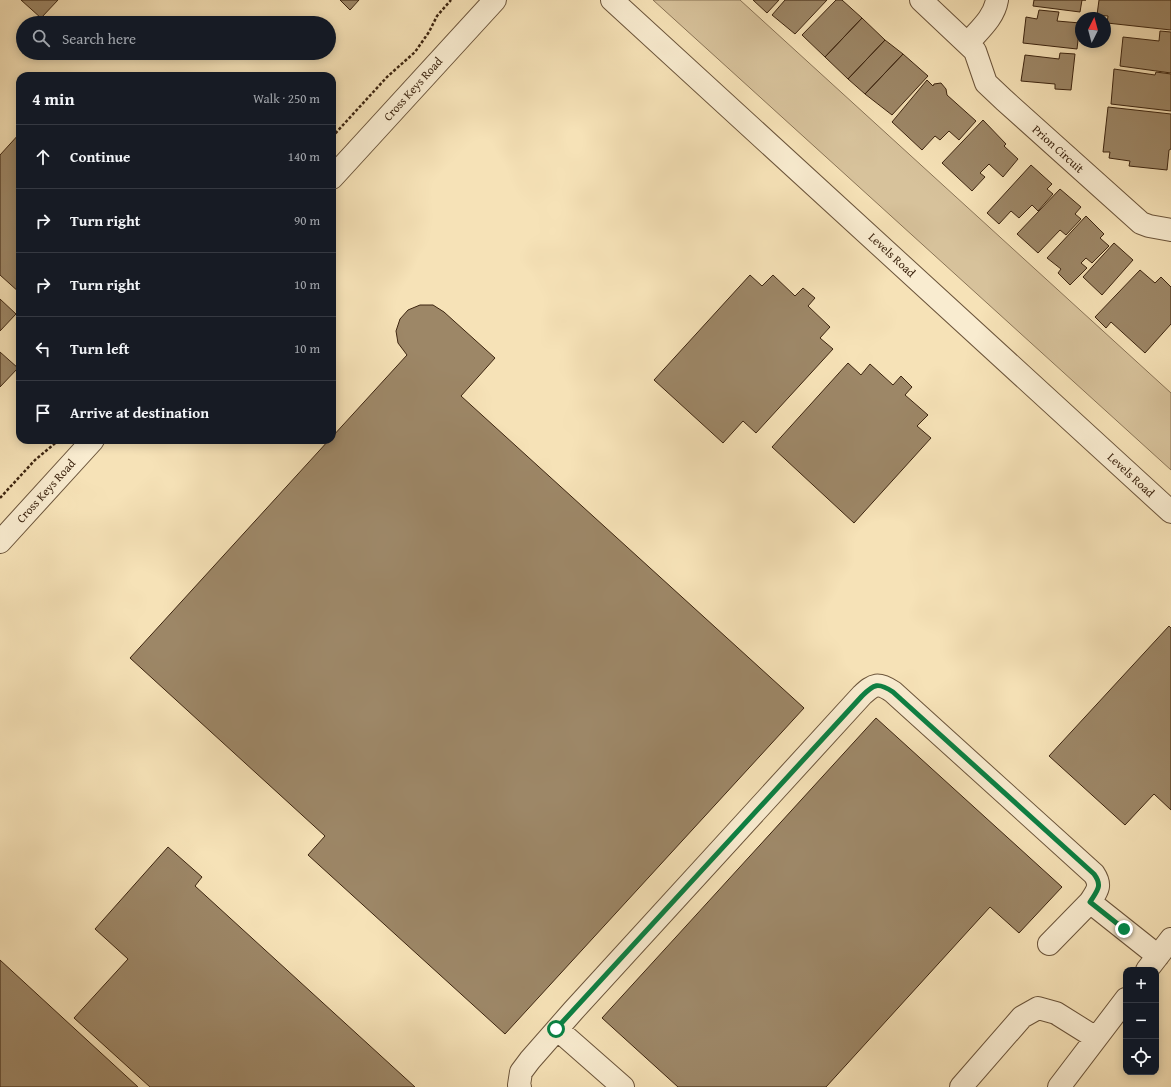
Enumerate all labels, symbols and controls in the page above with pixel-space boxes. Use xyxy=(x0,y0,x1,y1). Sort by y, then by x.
north arrow xyxy=(1075,12,1111,48)
search box xyxy=(16,16,336,60)
icon: search xyxy=(30,27,52,49)
text: Search here xyxy=(62,28,136,49)
street label: Cross Keys Road xyxy=(379,53,446,124)
text: 4 min xyxy=(32,86,74,111)
text: Walk · 250 m xyxy=(253,89,320,108)
street label: Prion Circuit xyxy=(1029,121,1088,177)
icon: ahead xyxy=(32,146,54,168)
text: Continue xyxy=(70,146,131,167)
text: 140 m xyxy=(288,147,320,166)
icon: right xyxy=(32,210,54,232)
text: Turn right xyxy=(70,210,141,231)
text: 90 m xyxy=(294,211,320,230)
street label: Levels Road xyxy=(865,228,920,281)
icon: right xyxy=(32,274,54,296)
text: Turn right xyxy=(70,274,141,295)
text: 10 m xyxy=(294,275,320,294)
icon: left xyxy=(32,338,54,360)
text: Turn left xyxy=(70,338,129,359)
text: 10 m xyxy=(294,339,320,358)
icon: arrive xyxy=(32,402,54,424)
text: Arrive at destination xyxy=(70,402,209,423)
street label: Levels Road xyxy=(1104,448,1159,501)
street label: Cross Keys Road xyxy=(12,455,79,526)
route end xyxy=(1115,920,1133,938)
map controls xyxy=(1123,967,1159,1075)
button: + xyxy=(1123,967,1159,1003)
button: − xyxy=(1123,1003,1159,1039)
route start xyxy=(547,1020,565,1038)
button: locate xyxy=(1123,1039,1159,1075)

